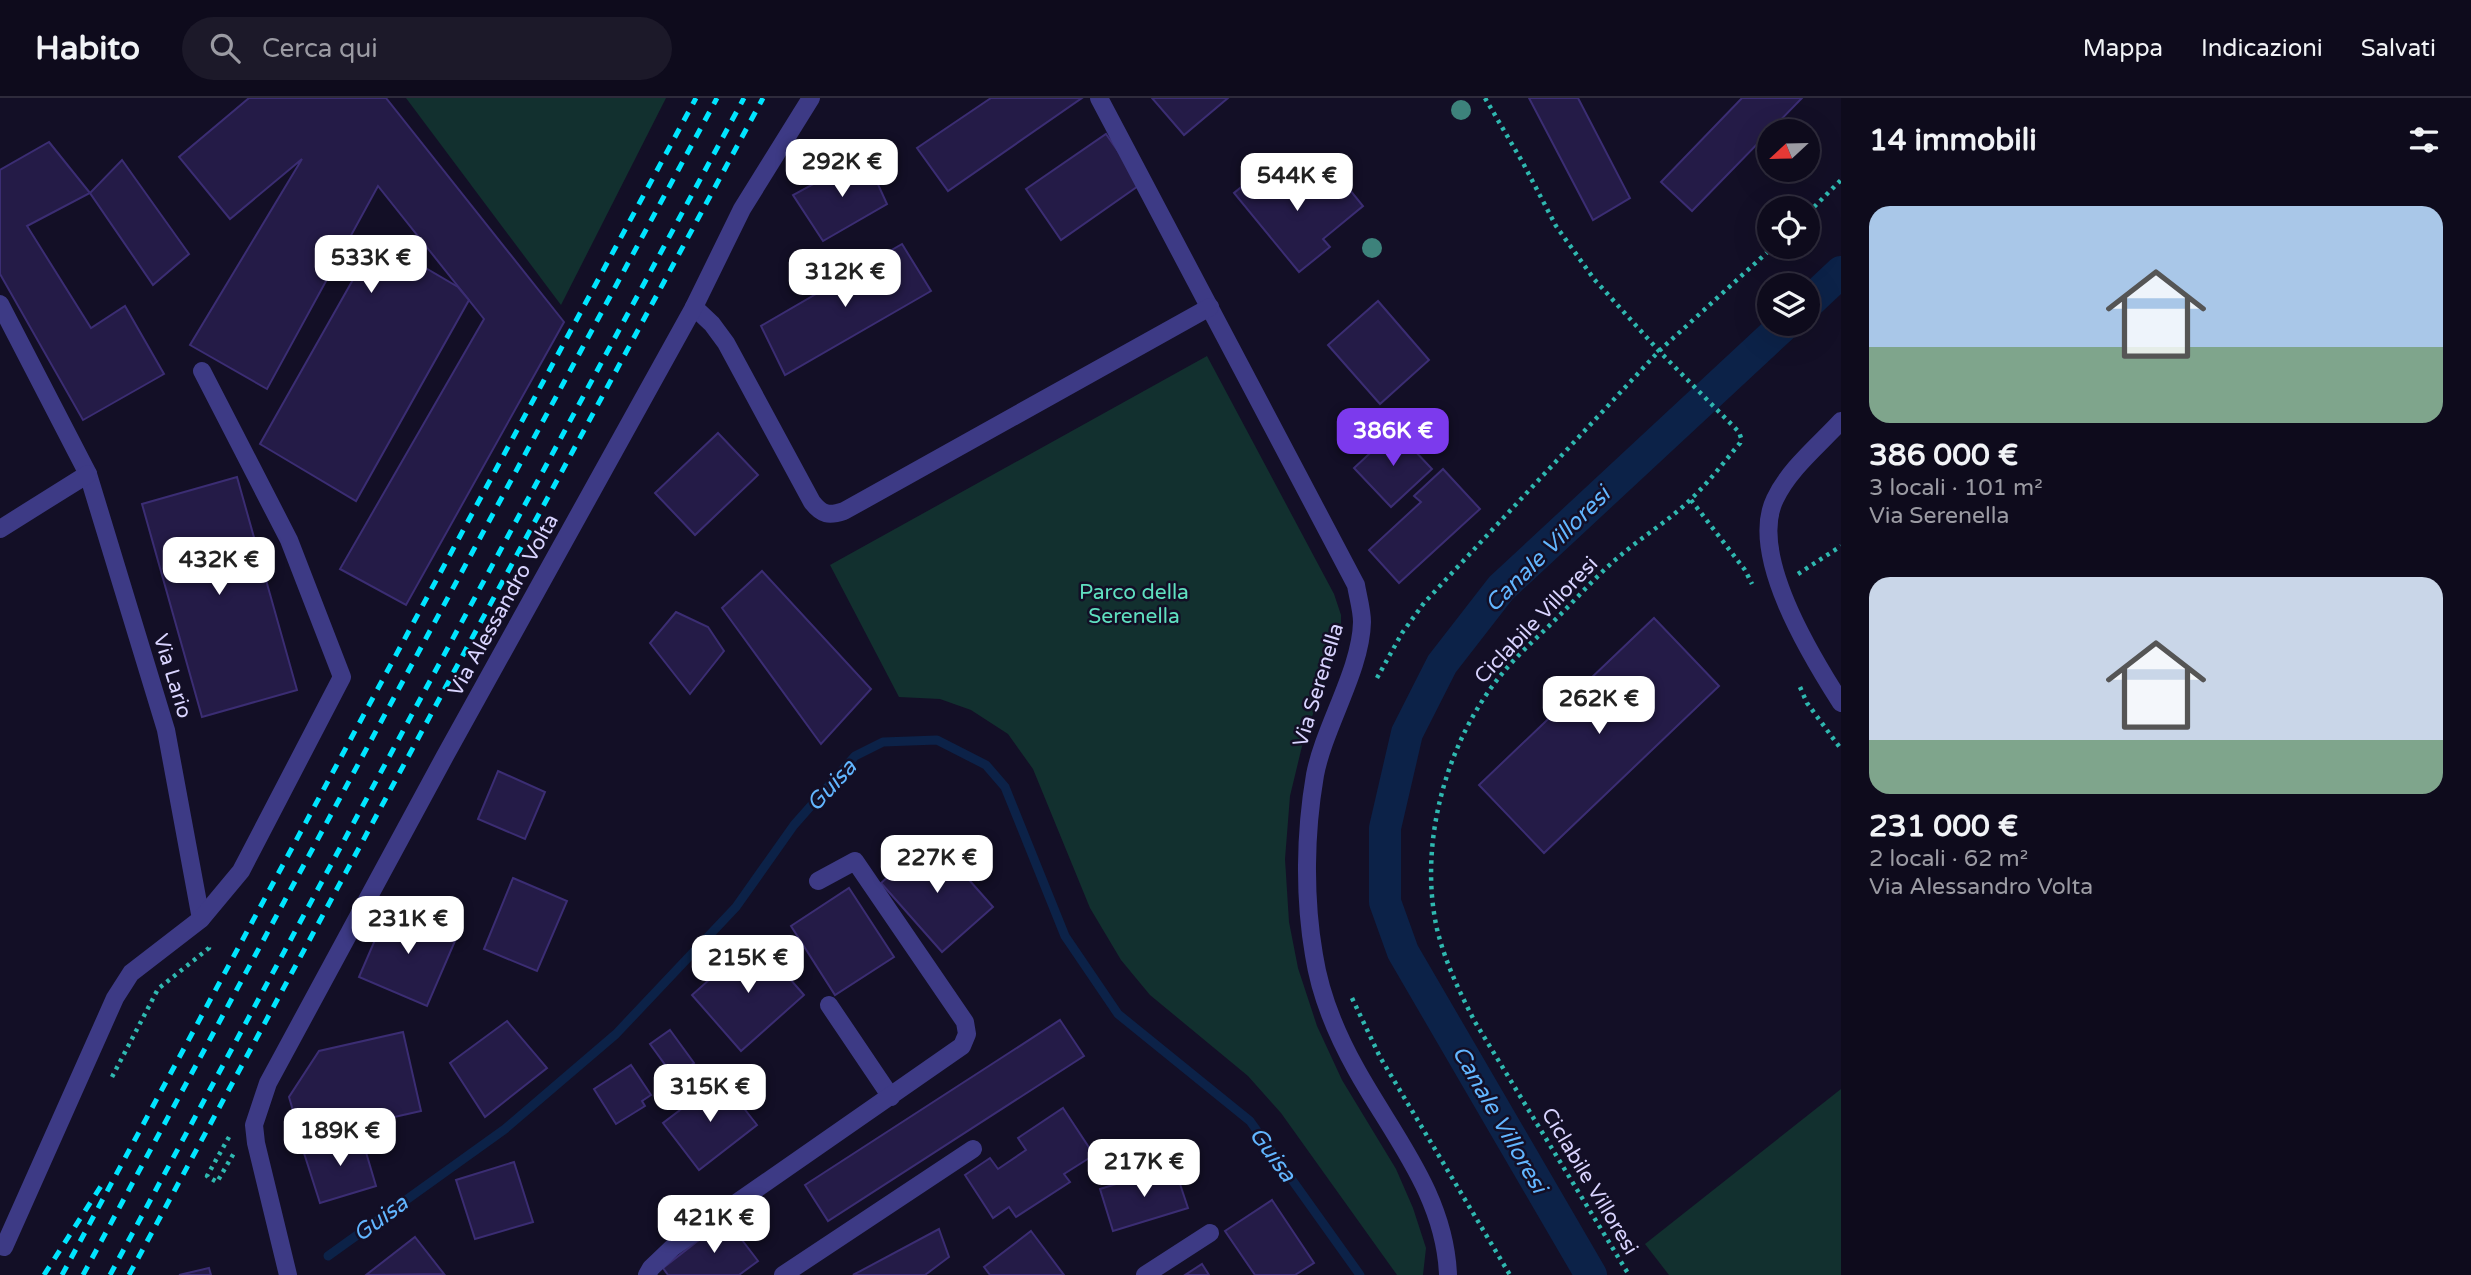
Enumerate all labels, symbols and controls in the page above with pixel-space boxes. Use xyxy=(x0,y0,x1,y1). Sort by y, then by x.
search box xyxy=(182,17,672,80)
text: Habito xyxy=(35,29,140,68)
icon: search xyxy=(206,29,244,67)
text: Cerca qui xyxy=(262,33,378,64)
text: Mappa xyxy=(2083,34,2163,63)
text: Indicazioni xyxy=(2201,34,2323,63)
text: Salvati xyxy=(2361,34,2436,63)
north arrow xyxy=(1757,119,1820,182)
map controls xyxy=(1757,119,1820,336)
icon: filters xyxy=(2405,121,2443,159)
text: 14 immobili xyxy=(1869,122,2037,159)
pin: 292K € xyxy=(785,140,899,199)
text: 292K € xyxy=(802,148,882,176)
pin: 544K € xyxy=(1240,153,1354,213)
text: 544K € xyxy=(1257,162,1337,190)
button: locate xyxy=(1757,196,1820,259)
pin: 533K € xyxy=(314,236,428,295)
text: 533K € xyxy=(331,244,411,272)
pin: 312K € xyxy=(788,250,902,309)
icon: home xyxy=(2093,251,2219,377)
text: 312K € xyxy=(805,258,885,286)
button: layers xyxy=(1757,273,1820,336)
pin: 386K € xyxy=(1336,408,1450,468)
text: 386K € xyxy=(1353,417,1433,445)
text: 386 000 € xyxy=(1869,437,2018,474)
text: 3 locali · 101 m² xyxy=(1869,474,2043,502)
water label: Canale Villoresi xyxy=(1479,479,1619,618)
text: Via Serenella xyxy=(1869,502,2009,530)
street label: Via Alessandro Volta xyxy=(443,510,564,701)
pin: 432K € xyxy=(162,538,276,597)
text: 432K € xyxy=(179,546,259,574)
street label: Ciclabile Villoresi xyxy=(1469,552,1603,689)
park label: Parco della Serenella xyxy=(1079,580,1189,629)
street label: Via Serenella xyxy=(1288,620,1349,750)
icon: home xyxy=(2093,622,2219,748)
street label: Via Lario xyxy=(148,631,197,721)
pin: 262K € xyxy=(1542,676,1656,736)
text: 262K € xyxy=(1559,685,1639,713)
water label: Guisa xyxy=(801,753,864,818)
text: 231 000 € xyxy=(1869,808,2018,845)
pin: 227K € xyxy=(880,836,994,895)
text: 227K € xyxy=(897,844,977,872)
text: 2 locali · 62 m² xyxy=(1869,845,2028,873)
text: Via Alessandro Volta xyxy=(1869,873,2093,901)
pin: 231K € xyxy=(351,896,465,956)
text: 231K € xyxy=(368,905,448,933)
pin: 215K € xyxy=(691,936,805,995)
text: 215K € xyxy=(708,944,788,972)
water label: Canale Villoresi xyxy=(1446,1041,1554,1201)
pin: 315K € xyxy=(653,1065,767,1124)
text: 315K € xyxy=(670,1073,750,1101)
street label: Ciclabile Villoresi xyxy=(1536,1103,1643,1259)
pin: 189K € xyxy=(283,1108,397,1168)
text: 189K € xyxy=(300,1117,380,1145)
water label: Guisa xyxy=(1243,1122,1302,1188)
pin: 217K € xyxy=(1087,1140,1201,1199)
text: 217K € xyxy=(1104,1148,1184,1176)
water label: Guisa xyxy=(348,1189,414,1248)
pin: 421K € xyxy=(657,1196,771,1255)
text: 421K € xyxy=(674,1204,754,1232)

